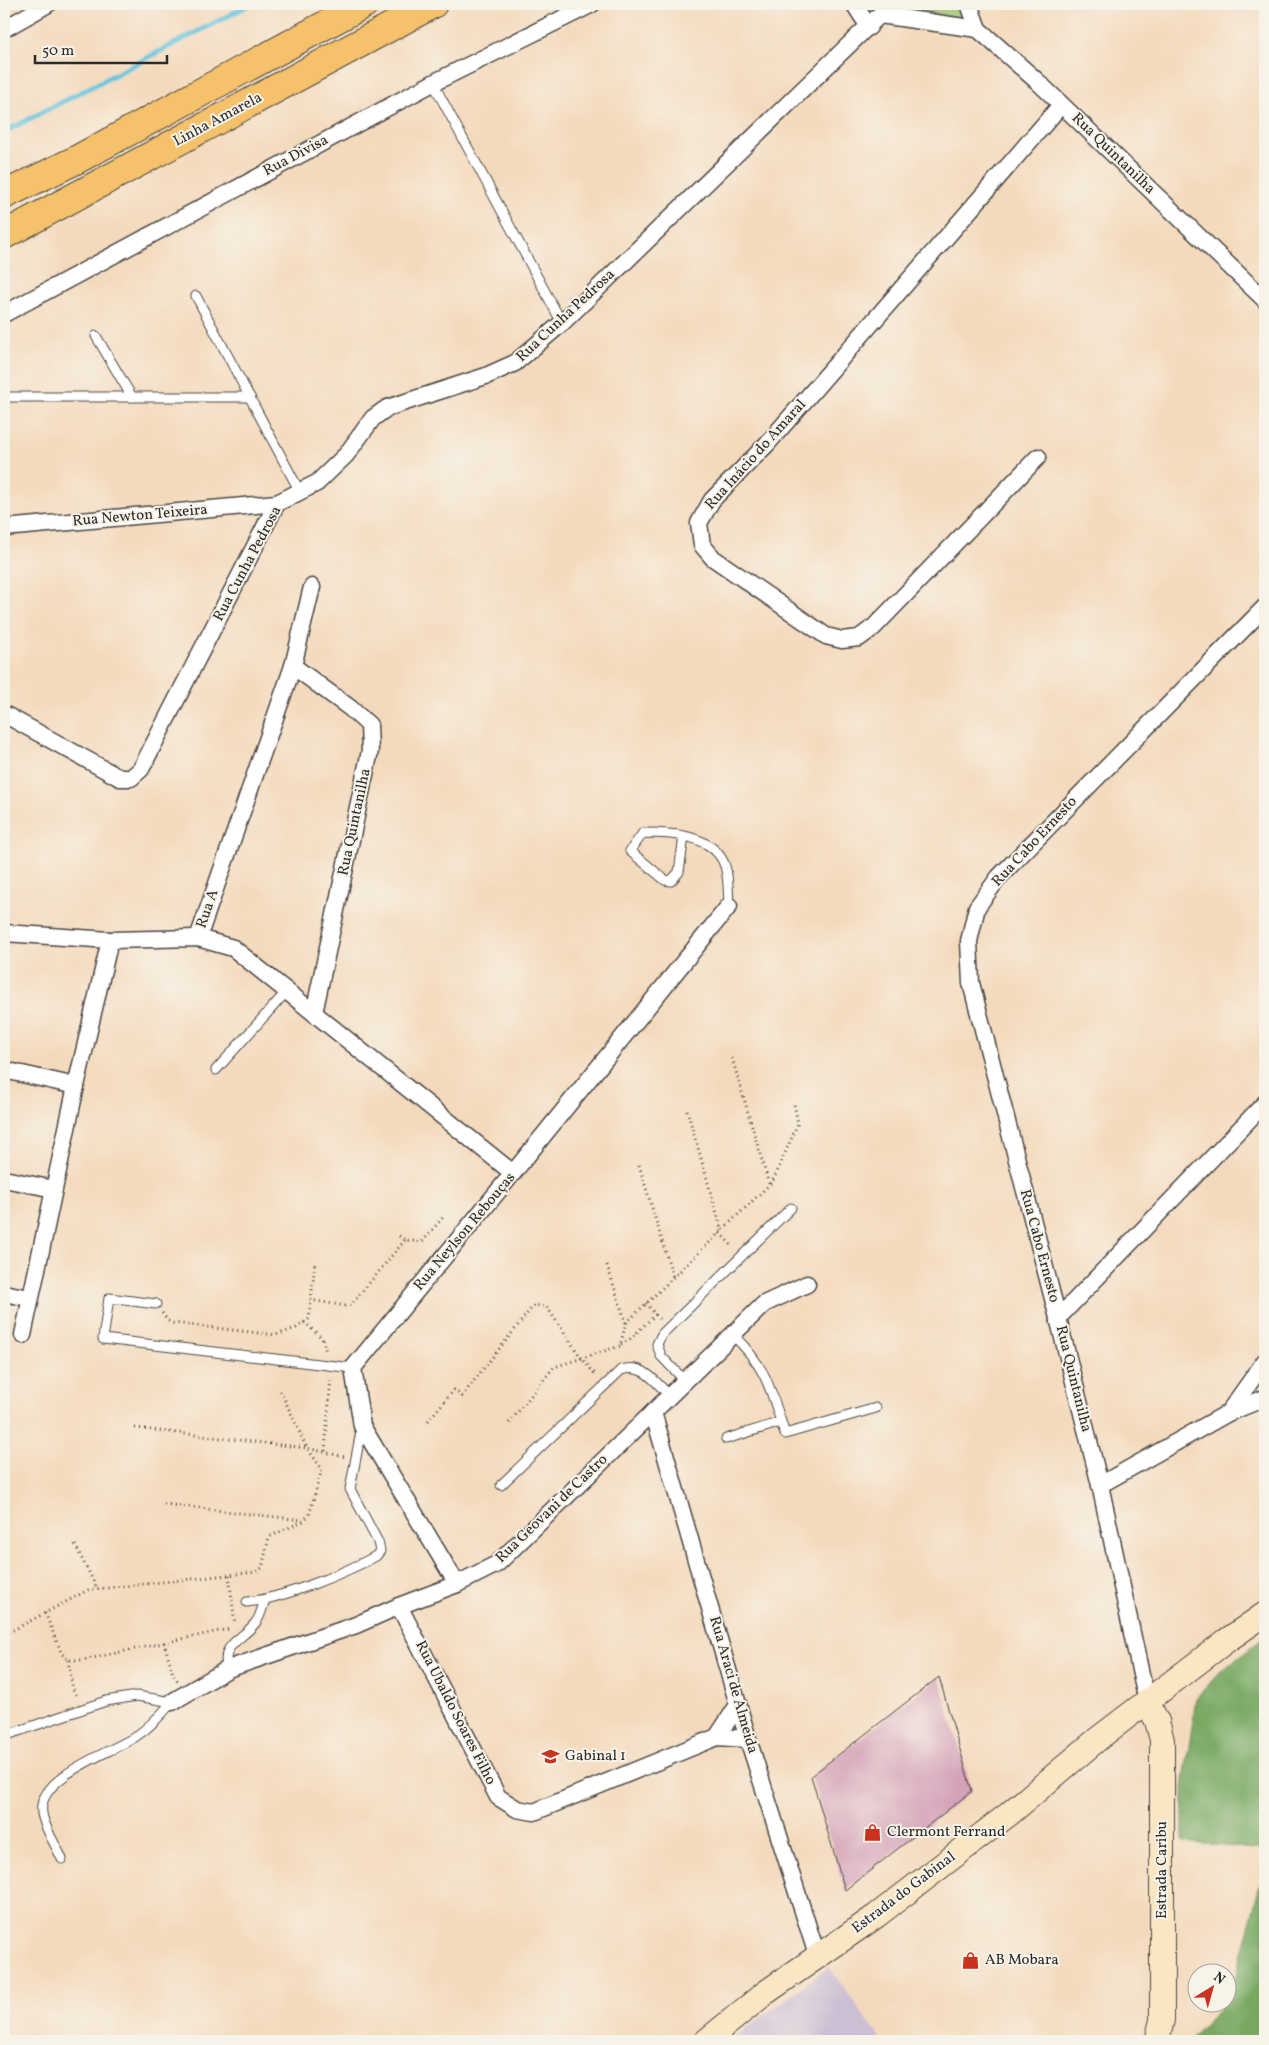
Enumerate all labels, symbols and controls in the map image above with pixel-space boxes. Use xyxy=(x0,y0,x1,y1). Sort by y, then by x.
scale bar xyxy=(35,32,168,64)
text: 50 m xyxy=(42,41,74,62)
street label: Linha Amarela xyxy=(170,88,266,152)
street label: Rua Quintanilha xyxy=(1066,109,1160,199)
street label: Rua Divisa xyxy=(260,130,332,182)
street label: Rua Cunha Pedrosa xyxy=(512,265,620,367)
street label: Rua Inácio do Amaral xyxy=(701,395,811,515)
street label: Rua Newton Teixeira xyxy=(71,500,209,532)
street label: Rua Cunha Pedrosa xyxy=(209,503,287,625)
street label: Rua Quintanilha xyxy=(333,766,377,878)
street label: Rua Cabo Ernesto xyxy=(988,792,1082,892)
street label: Rua A xyxy=(192,886,225,931)
street label: Rua Neylson Rebouças xyxy=(409,1168,521,1296)
street label: Rua Cabo Ernesto xyxy=(1014,1187,1064,1305)
street label: Rua Quintanilha xyxy=(1050,1323,1096,1435)
street label: Rua Geovani de Castro xyxy=(491,1450,613,1568)
street label: Rua Araci de Almeida xyxy=(703,1614,763,1756)
street label: Rua Ubaldo Soares Filho xyxy=(409,1637,501,1789)
school or university icon: Gabinal 1 xyxy=(541,1746,561,1766)
place label: Gabinal 1 xyxy=(565,1746,626,1767)
street label: Estrada Caribu xyxy=(1152,1821,1173,1919)
shop icon: Clermont Ferrand xyxy=(863,1822,883,1842)
place label: Clermont Ferrand xyxy=(887,1822,1005,1843)
street label: Estrada do Gabinal xyxy=(848,1847,960,1939)
shop icon: AB Mobara xyxy=(961,1950,981,1970)
place label: AB Mobara xyxy=(985,1950,1059,1971)
north arrow xyxy=(1186,1962,1236,2012)
text: N xyxy=(1209,1968,1229,1989)

